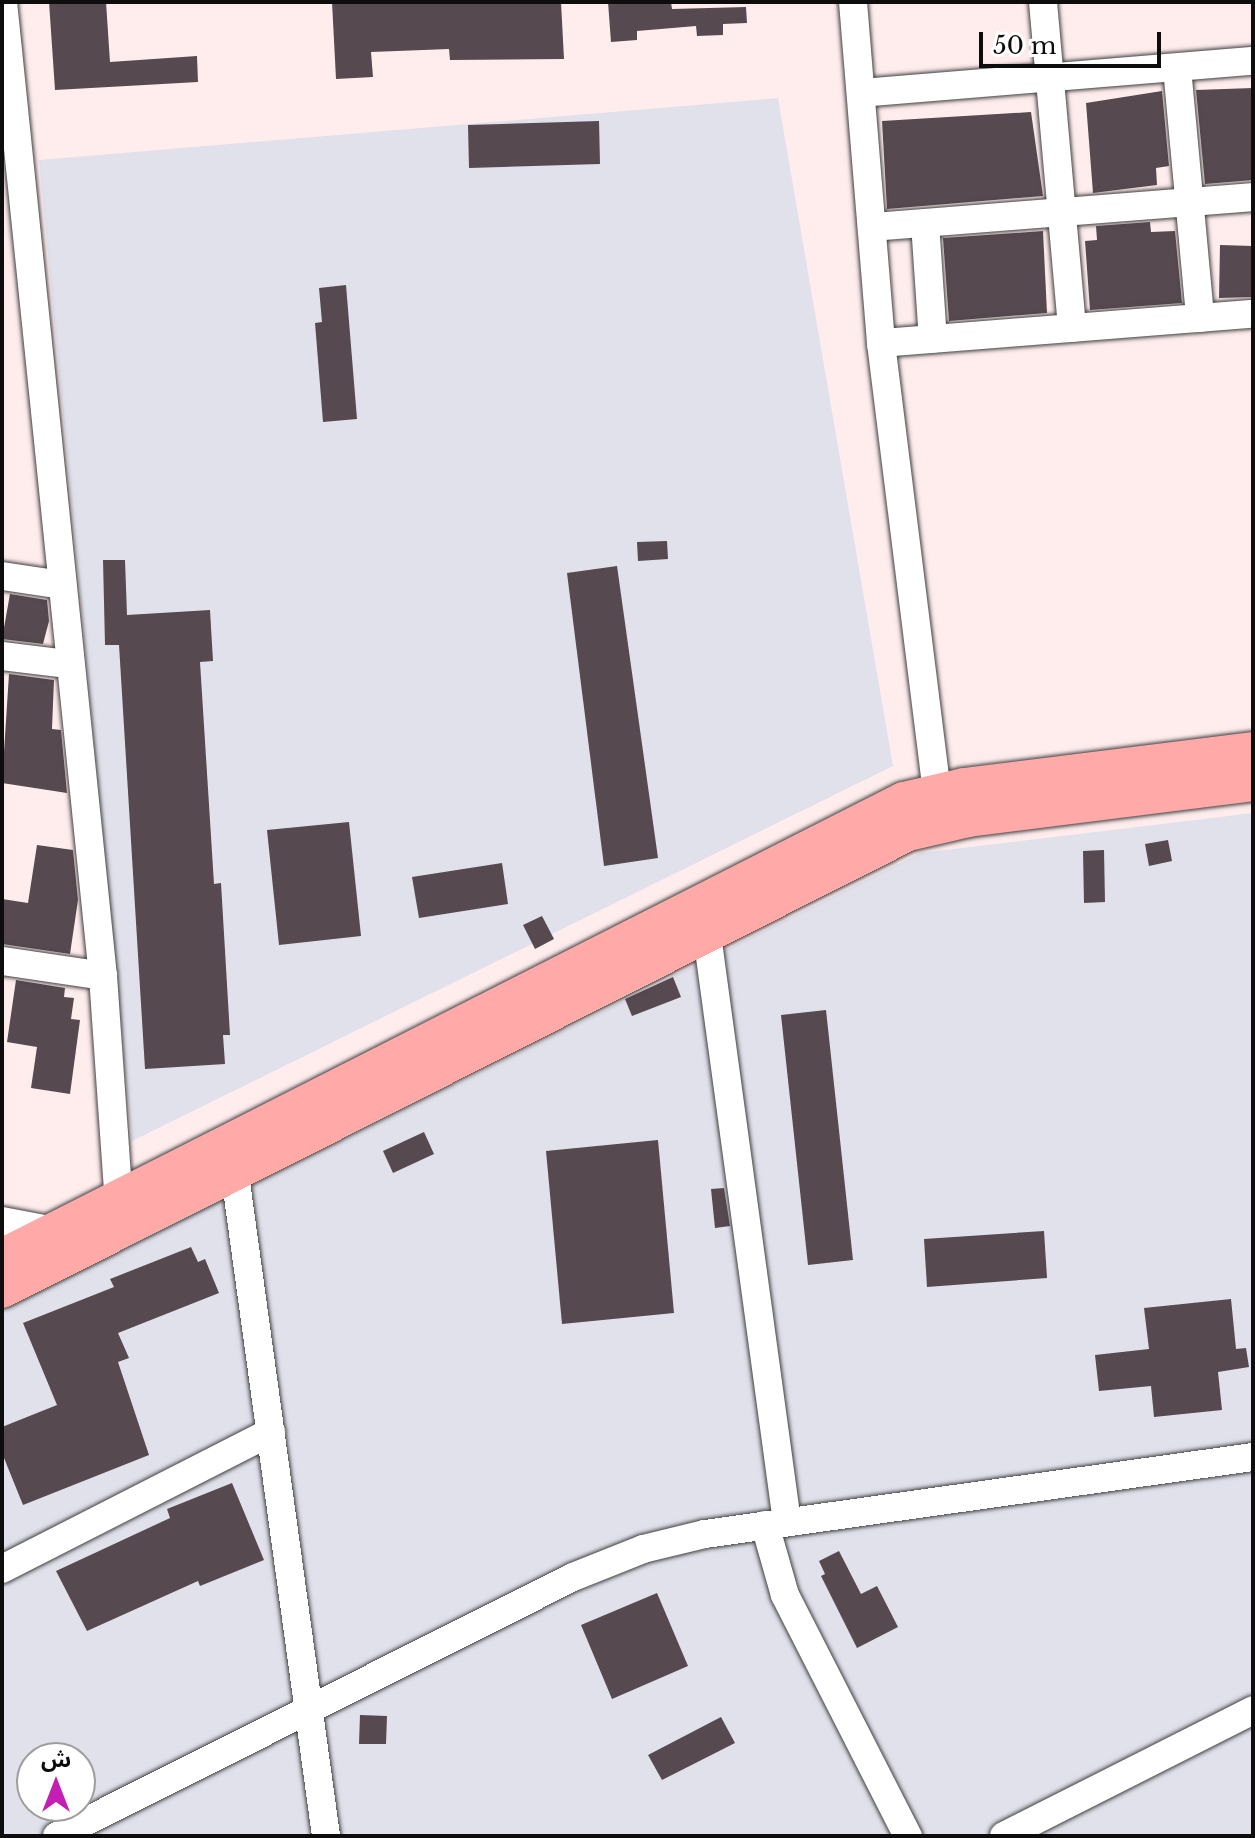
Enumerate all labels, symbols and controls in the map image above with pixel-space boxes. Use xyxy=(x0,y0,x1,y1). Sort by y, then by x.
scale bar xyxy=(983,16,1165,66)
text: 50 m xyxy=(993,31,1056,60)
north arrow xyxy=(16,1742,96,1822)
text: ش xyxy=(41,1746,71,1773)

